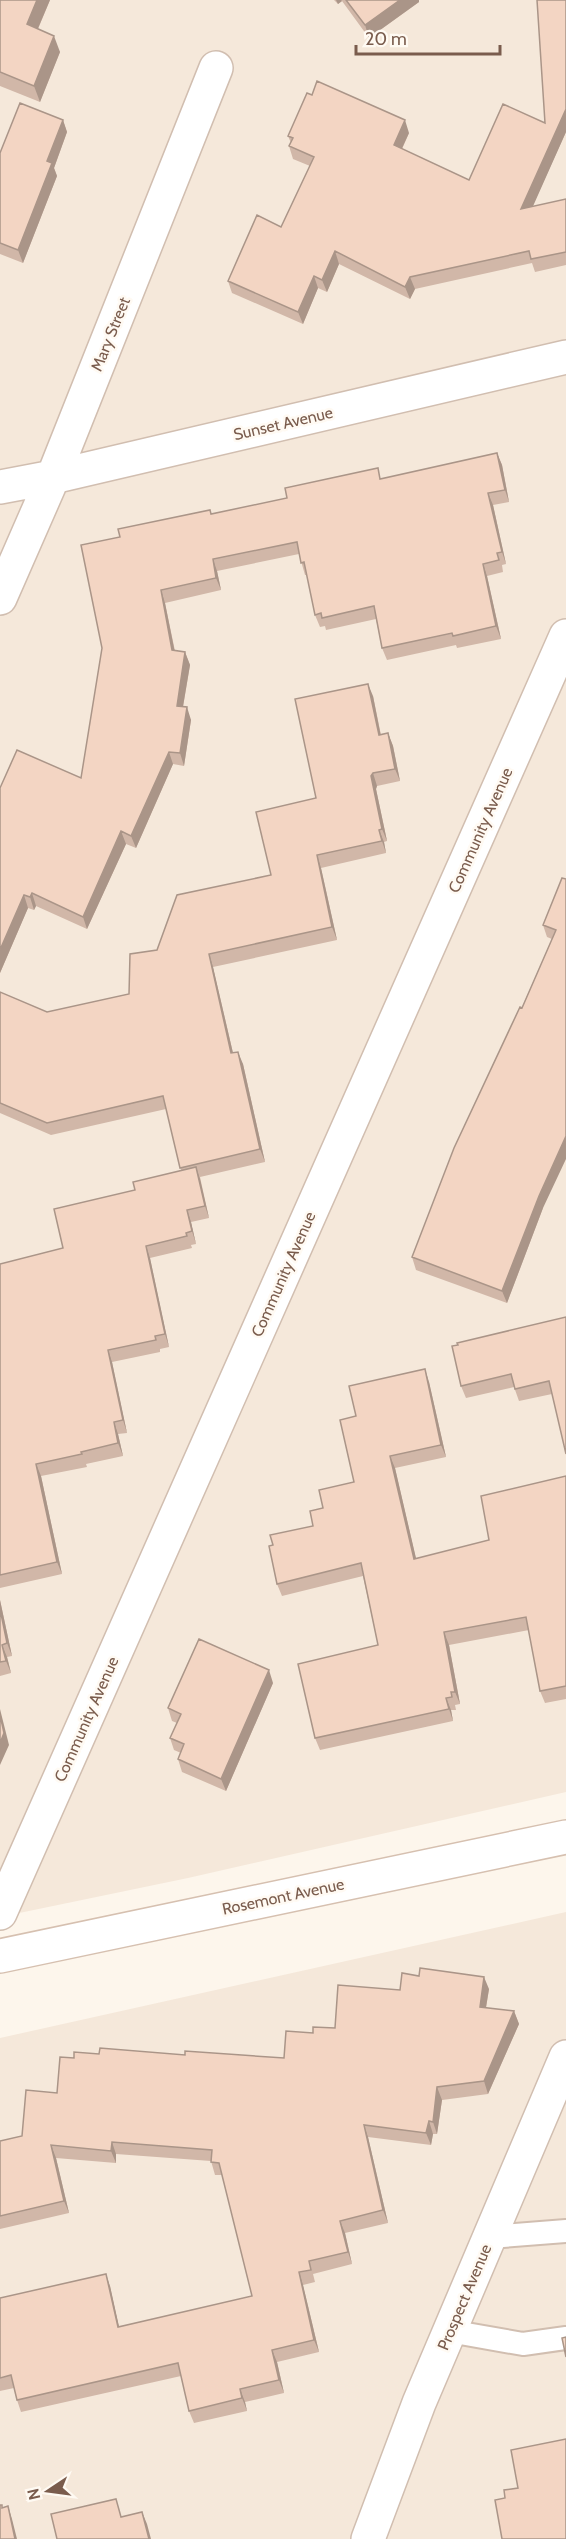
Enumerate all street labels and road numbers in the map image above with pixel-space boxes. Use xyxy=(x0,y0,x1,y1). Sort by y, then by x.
street label: Mary Street xyxy=(87,294,134,374)
street label: Sunset Avenue xyxy=(232,403,335,444)
street label: Community Avenue xyxy=(444,765,517,896)
street label: Community Avenue xyxy=(247,1209,320,1340)
street label: Community Avenue xyxy=(50,1654,123,1785)
street label: Rosemont Avenue xyxy=(220,1874,346,1919)
street label: Prospect Avenue xyxy=(434,2241,495,2353)

